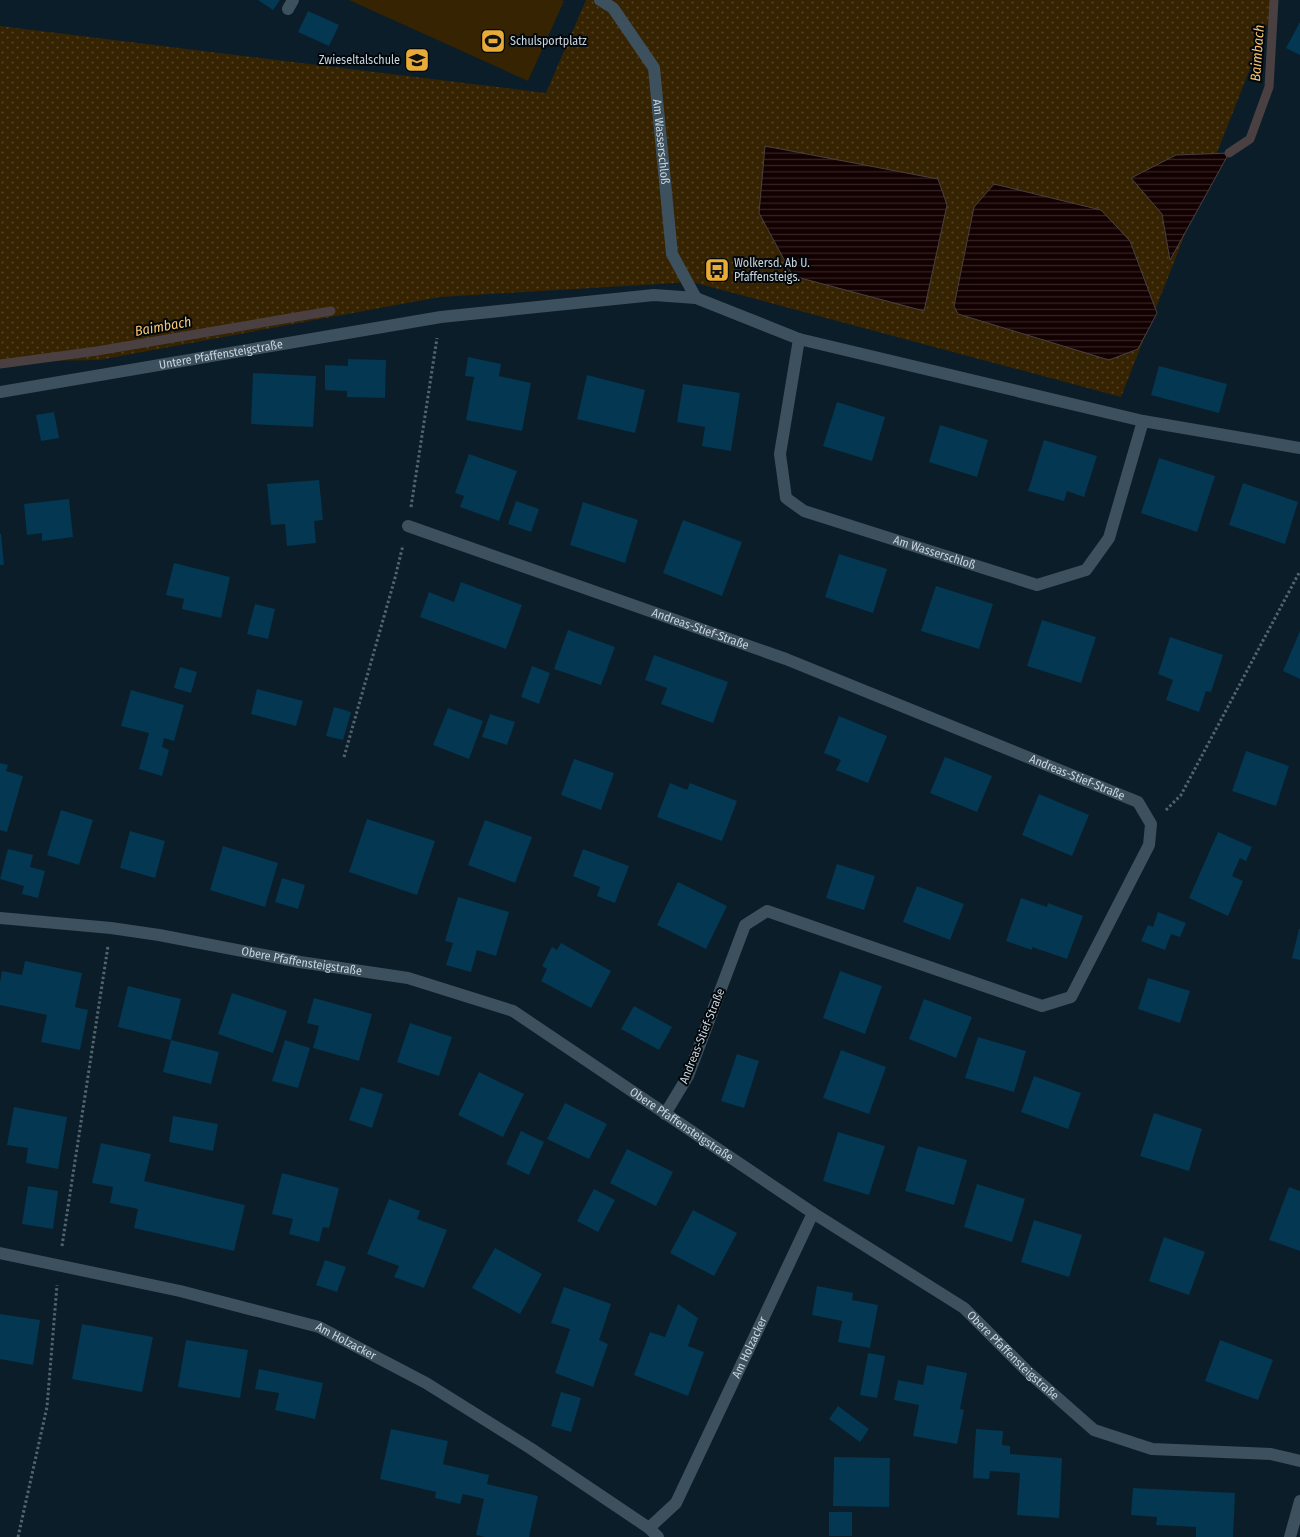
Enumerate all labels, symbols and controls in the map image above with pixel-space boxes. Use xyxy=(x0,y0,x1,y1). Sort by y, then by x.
water label: Baimbach xyxy=(1247,24,1268,82)
sports icon: Schulsportplatz xyxy=(480,28,506,54)
place label: Schulsportplatz xyxy=(510,34,587,48)
school or university icon: Zwieseltalschule xyxy=(404,47,430,73)
place label: Zwieseltalschule xyxy=(319,53,400,67)
street label: Am Wasserschloß xyxy=(650,99,672,185)
place label: Wolkersd. Ab U. Pfaffensteigs. xyxy=(734,256,810,284)
bus stop icon: Wolkersd. Ab U. Pfaffensteigs. xyxy=(704,257,730,283)
water label: Baimbach xyxy=(133,313,193,340)
street label: Untere Pfaffensteigstraße xyxy=(158,337,284,372)
street label: Am Wasserschloß xyxy=(892,533,978,572)
street label: Andreas-Stief-Straße xyxy=(650,605,751,652)
street label: Andreas-Stief-Straße xyxy=(1027,752,1127,803)
street label: Obere Pfaffensteigstraße xyxy=(240,944,363,978)
street label: Andreas-Stief-Straße xyxy=(676,986,728,1086)
street label: Obere Pfaffensteigstraße xyxy=(627,1085,736,1164)
street label: Obere Pfaffensteigstraße xyxy=(964,1308,1062,1403)
street label: Am Holzacker xyxy=(729,1314,770,1380)
street label: Am Holzacker xyxy=(313,1319,379,1363)

